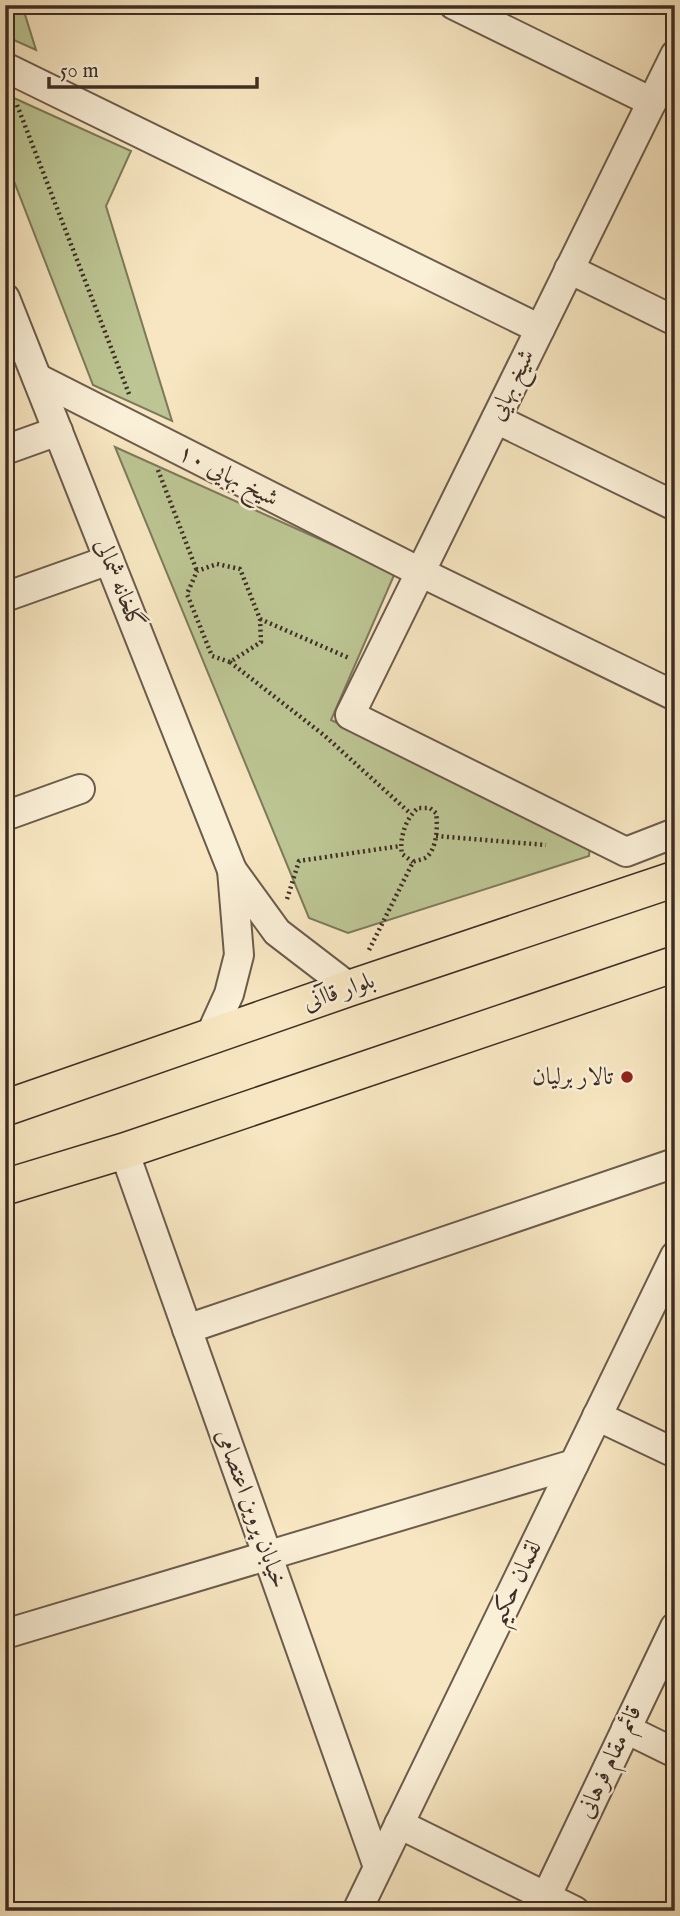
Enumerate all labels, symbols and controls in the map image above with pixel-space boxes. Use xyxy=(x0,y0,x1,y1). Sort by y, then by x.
scale bar xyxy=(49,46,257,90)
text: 50 m xyxy=(60,58,99,85)
street label: شیخ بهایی xyxy=(481,344,546,428)
street label: شیخ بهایی ۱۰ xyxy=(170,437,284,518)
street label: گلخانه شمالی xyxy=(87,534,152,634)
street label: بلوار قاآنی xyxy=(299,965,379,1019)
place label: تالار برلیان xyxy=(532,1062,613,1093)
marker: تالار برلیان xyxy=(619,1069,635,1085)
street label: خیابان پروین اعتصامی xyxy=(208,1425,294,1593)
street label: لقمان حکیم xyxy=(482,1535,556,1634)
street label: قائم مقام فرهانی xyxy=(570,1700,653,1825)

